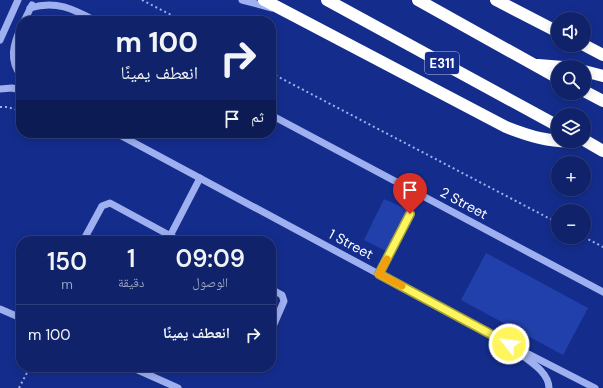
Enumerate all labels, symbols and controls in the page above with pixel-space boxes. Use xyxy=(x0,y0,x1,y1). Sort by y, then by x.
map controls xyxy=(551,12,591,244)
button: sound xyxy=(551,12,591,52)
text: 100 m xyxy=(115,24,198,61)
icon: right xyxy=(212,32,264,84)
road number: E311 xyxy=(425,52,459,74)
button: search xyxy=(551,60,591,100)
text: انعطف يمينًا xyxy=(121,61,198,85)
text: ثم xyxy=(251,107,264,127)
icon: arrive xyxy=(221,108,243,130)
button: layers xyxy=(551,108,591,148)
button: + xyxy=(551,156,591,196)
pin xyxy=(393,173,427,214)
icon: arrive xyxy=(399,179,421,201)
street label: 2 Street xyxy=(437,183,491,223)
button: − xyxy=(551,204,591,244)
street label: 1 Street xyxy=(326,225,376,263)
text: 1 xyxy=(127,243,135,274)
text: 09:09 xyxy=(175,243,245,274)
text: 150 xyxy=(47,246,87,277)
text: دقيقة xyxy=(118,274,144,291)
text: الوصول xyxy=(192,274,228,291)
text: m xyxy=(61,276,73,293)
text: انعطف يمينًا xyxy=(163,323,230,343)
position arrow xyxy=(488,323,530,365)
icon: right xyxy=(242,324,264,346)
text: 100 m xyxy=(28,325,71,345)

